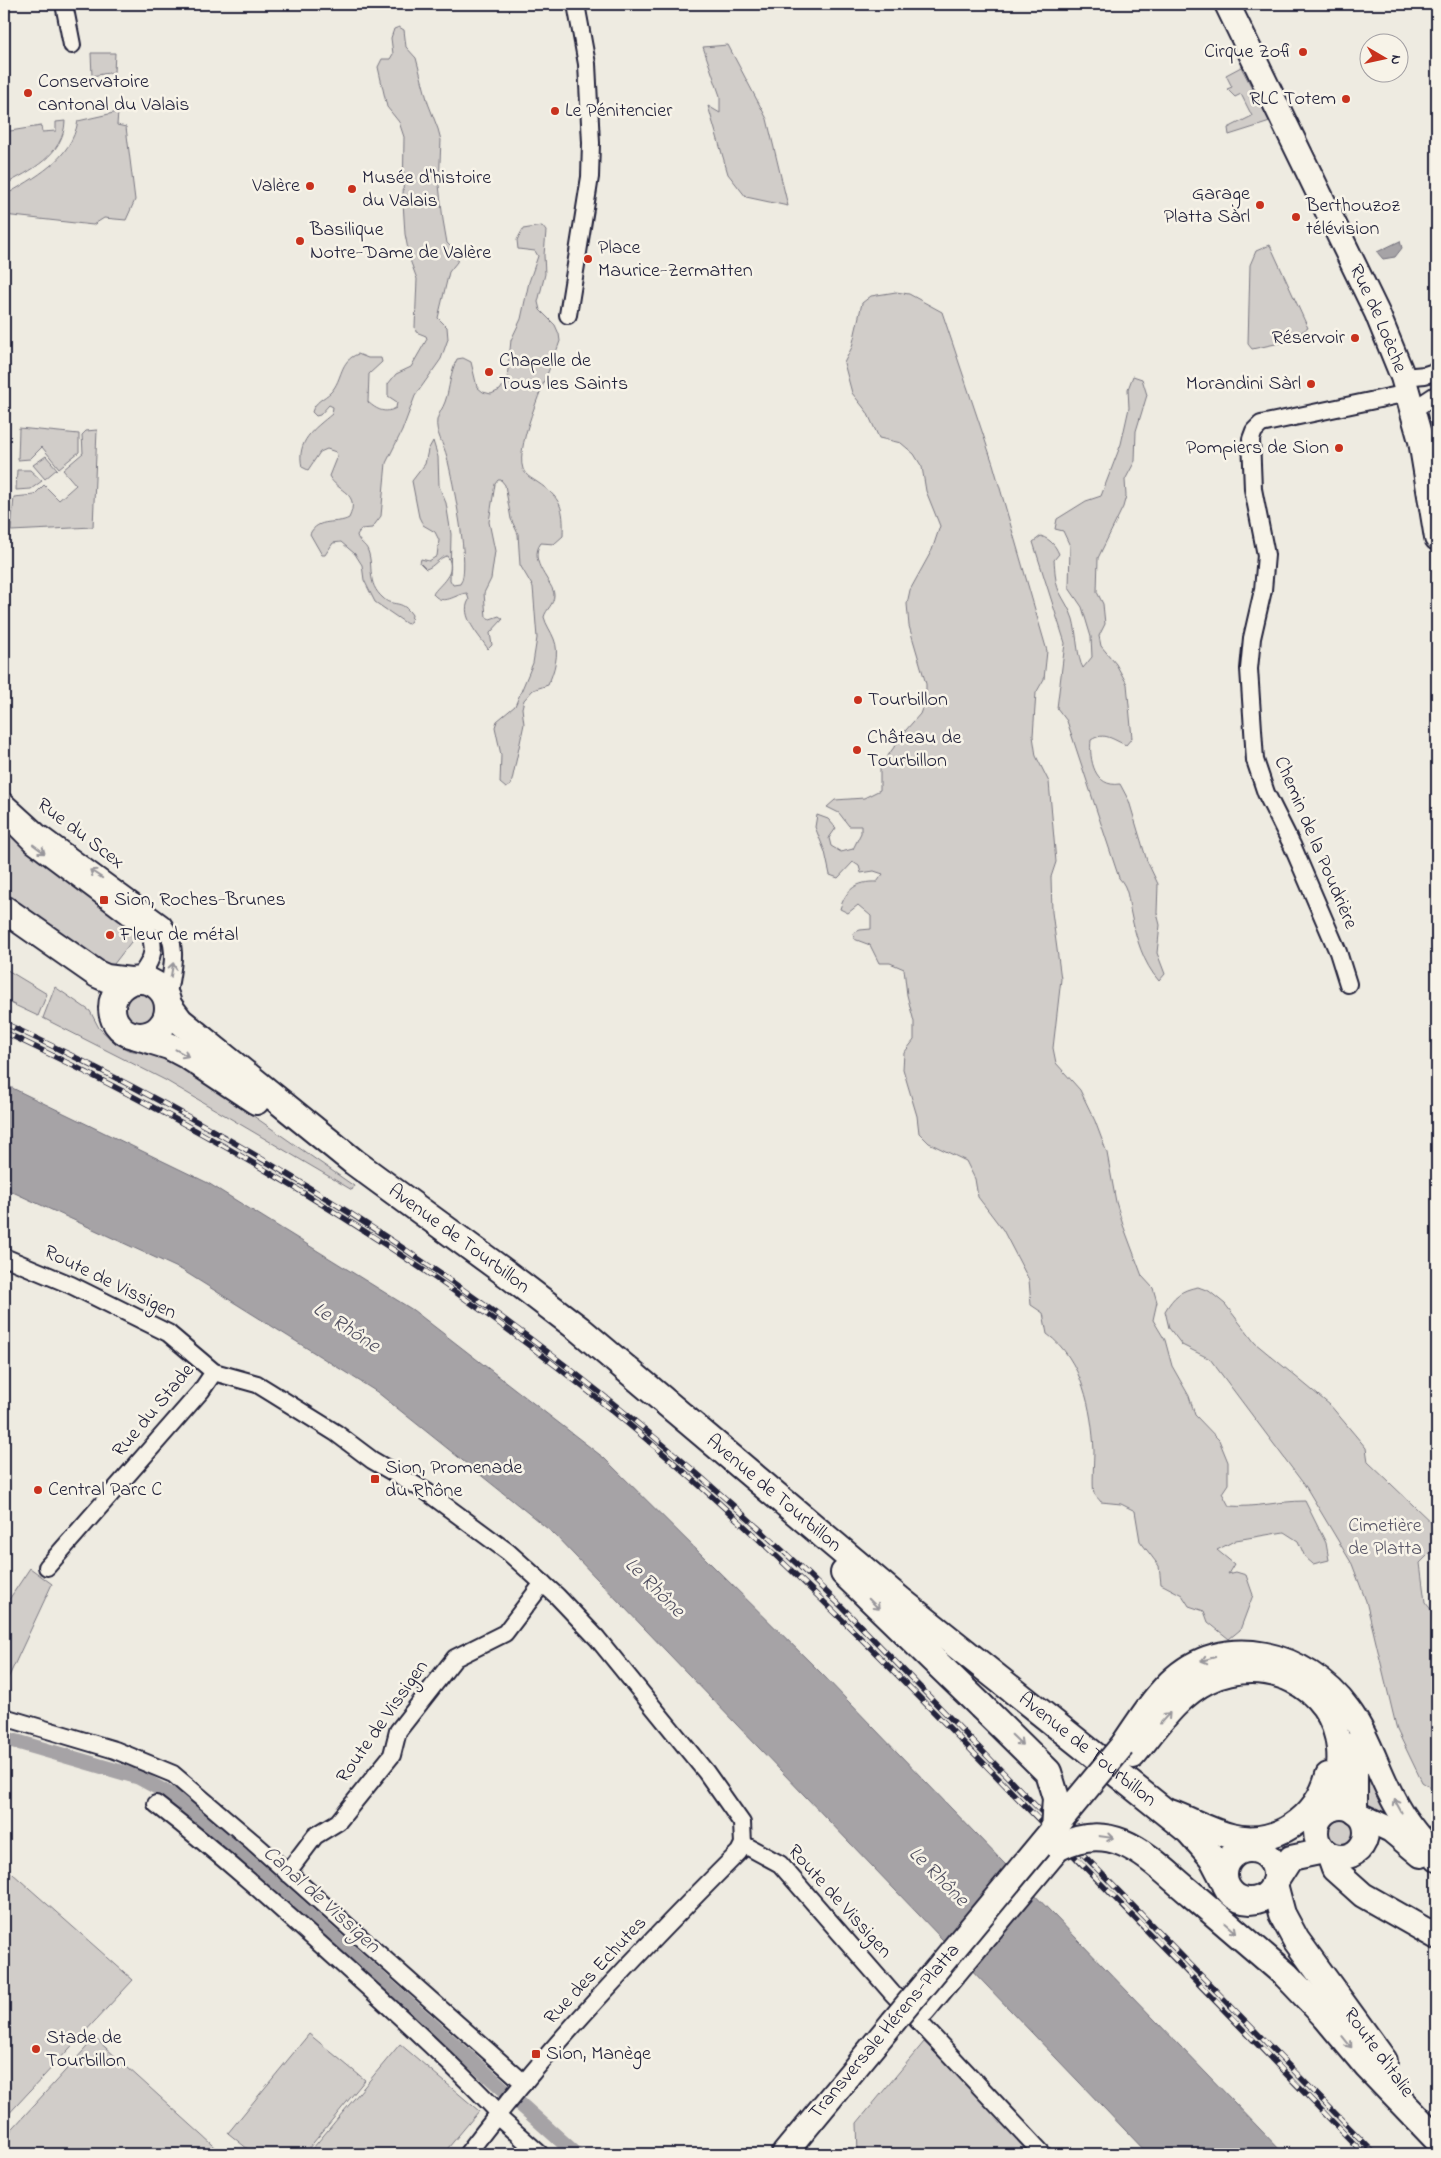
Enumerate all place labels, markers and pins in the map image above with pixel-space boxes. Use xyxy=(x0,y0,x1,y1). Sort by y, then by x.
place label: Cirque Zofi xyxy=(1204,38,1293,67)
marker: Cirque Zofi xyxy=(1297,46,1309,58)
place label: Conservatoire cantonal du Valais xyxy=(38,68,189,120)
place label: RLC Totem xyxy=(1249,85,1336,114)
marker: Conservatoire cantonal du Valais xyxy=(22,87,34,99)
marker: RLC Totem xyxy=(1340,93,1352,105)
place label: Le Pénitencier xyxy=(565,97,673,126)
marker: Le Pénitencier xyxy=(549,105,561,117)
place label: Musée d'histoire du Valais xyxy=(362,164,491,216)
place label: Valère xyxy=(251,172,300,201)
marker: Valère xyxy=(304,180,316,192)
place label: Garage Platta Sàrl xyxy=(1164,180,1250,232)
marker: Musée d'histoire du Valais xyxy=(346,183,358,195)
place label: Berthouzoz télévision xyxy=(1305,192,1400,244)
marker: Garage Platta Sàrl xyxy=(1254,199,1266,211)
marker: Berthouzoz télévision xyxy=(1290,211,1302,223)
place label: Basilique Notre-Dame de Valère xyxy=(309,216,491,268)
place label: Place Maurice-Zermatten xyxy=(598,234,753,286)
marker: Basilique Notre-Dame de Valère xyxy=(294,235,306,247)
marker: Place Maurice-Zermatten xyxy=(582,253,594,265)
place label: Réservoir xyxy=(1272,324,1346,353)
marker: Réservoir xyxy=(1349,332,1361,344)
place label: Chapelle de Tous les Saints xyxy=(499,347,628,399)
marker: Chapelle de Tous les Saints xyxy=(483,366,495,378)
place label: Morandini Sàrl xyxy=(1186,370,1301,399)
marker: Morandini Sàrl xyxy=(1305,378,1317,390)
place label: Pompiers de Sion xyxy=(1186,434,1329,463)
marker: Pompiers de Sion xyxy=(1333,442,1345,454)
place label: Tourbillon xyxy=(868,686,948,715)
marker: Tourbillon xyxy=(852,694,864,706)
place label: Château de Tourbillon xyxy=(867,724,961,776)
marker: Château de Tourbillon xyxy=(851,744,863,756)
place label: Sion, Roches-Brunes xyxy=(114,886,286,915)
marker: Sion, Roches-Brunes xyxy=(98,894,110,906)
place label: Fleur de métal xyxy=(119,921,238,950)
marker: Fleur de métal xyxy=(104,929,116,941)
place label: Sion, Promenade du Rhône xyxy=(385,1454,522,1506)
marker: Sion, Promenade du Rhône xyxy=(369,1473,381,1485)
place label: Central Parc C xyxy=(48,1476,162,1505)
marker: Central Parc C xyxy=(32,1484,44,1496)
place label: Stade de Tourbillon xyxy=(46,2024,126,2076)
place label: Sion, Manège xyxy=(546,2040,651,2070)
marker: Stade de Tourbillon xyxy=(30,2043,42,2055)
marker: Sion, Manège xyxy=(530,2048,542,2060)

